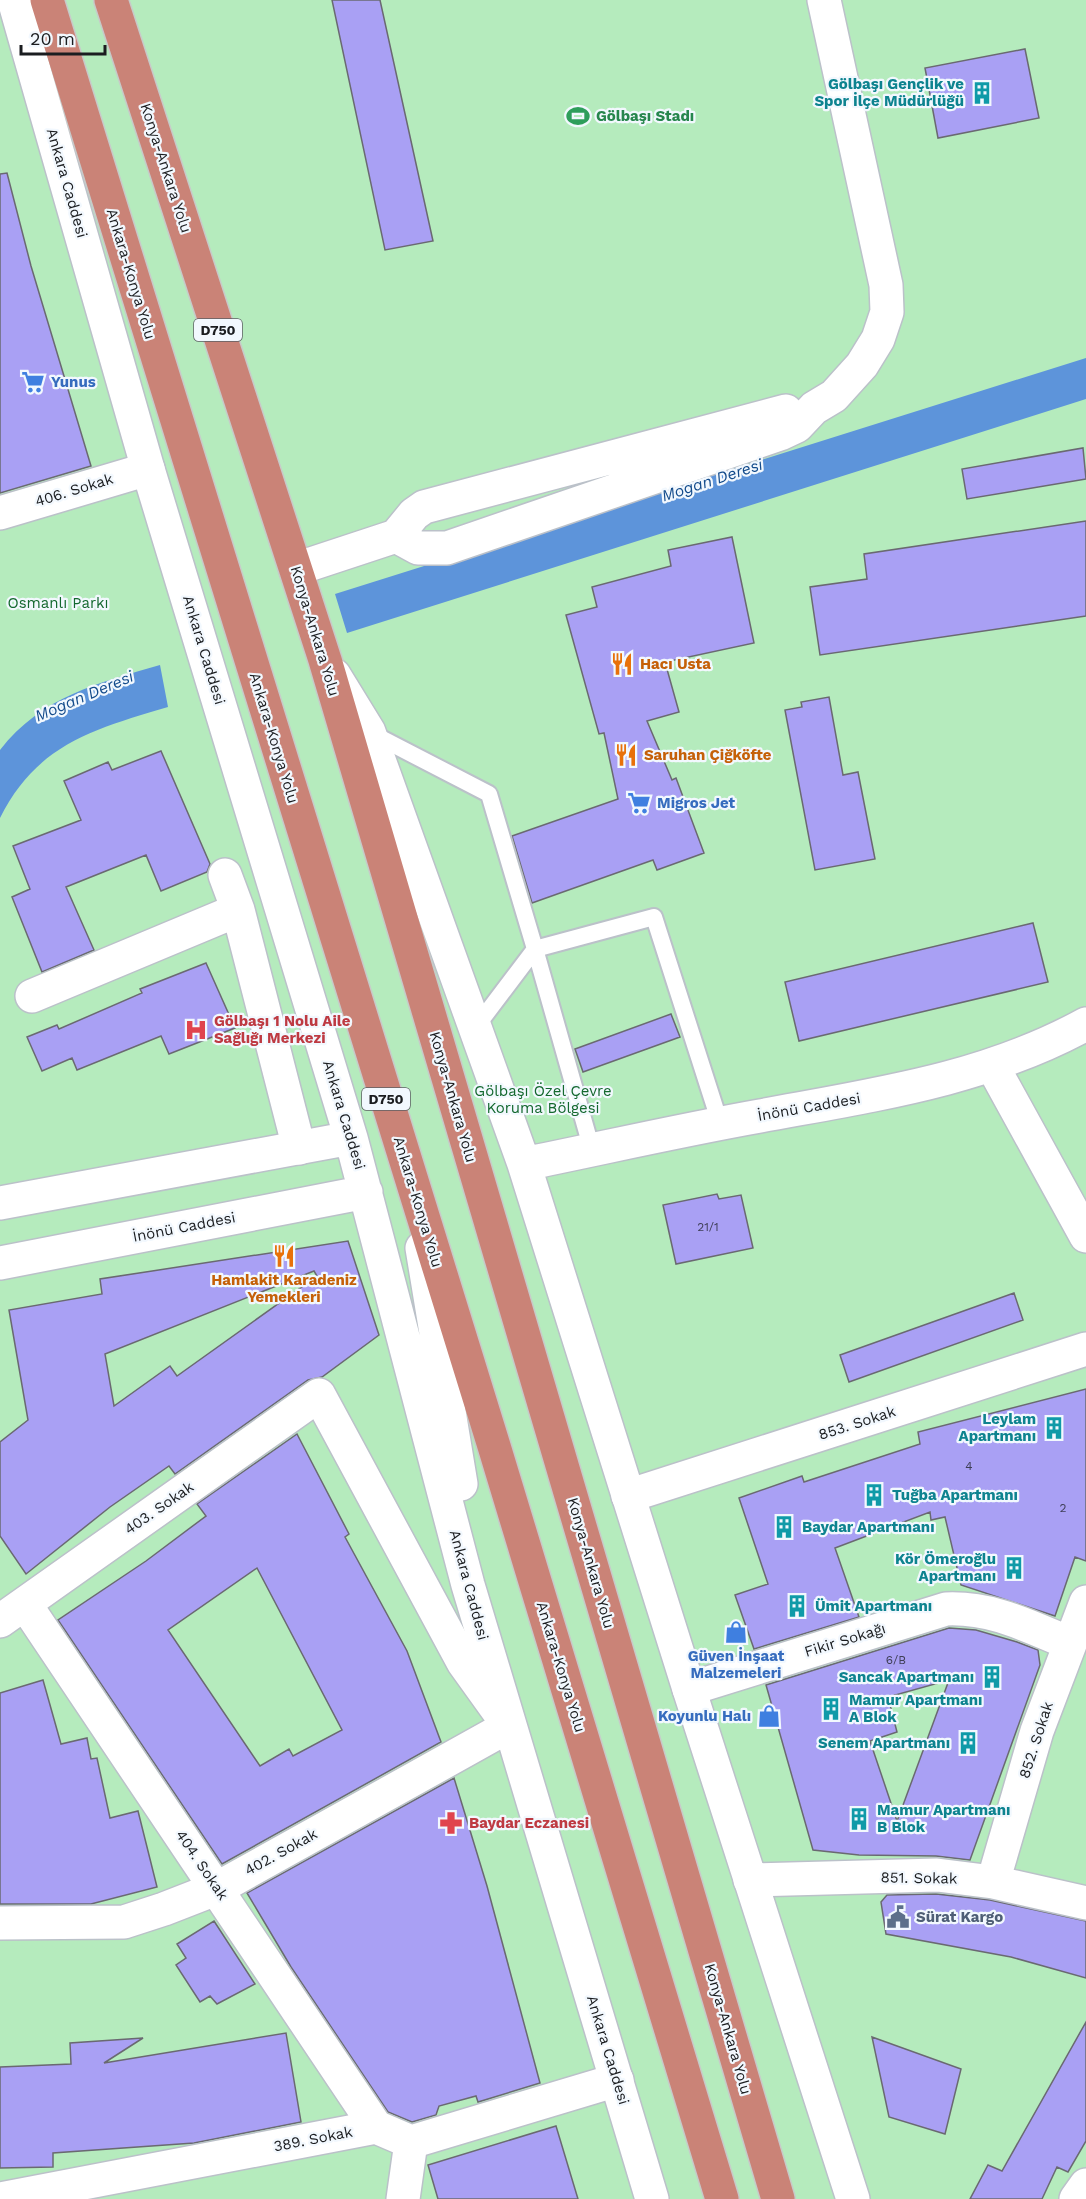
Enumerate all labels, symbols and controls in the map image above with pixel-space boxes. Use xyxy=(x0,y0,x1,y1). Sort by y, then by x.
scale bar xyxy=(21,18,105,56)
text: 20 m xyxy=(30,28,75,49)
place label: Gölbaşı Gençlik ve Spor İlçe Müdürlüğü xyxy=(814,75,964,110)
building icon: Gölbaşı Gençlik ve Spor İlçe Müdürlüğü xyxy=(969,80,995,106)
street label: Konya-Ankara Yolu xyxy=(137,101,195,235)
sports icon: Gölbaşı Stadı xyxy=(565,103,591,129)
place label: Gölbaşı Stadı xyxy=(596,107,694,125)
street label: Ankara Caddesi xyxy=(43,126,91,240)
street label: Ankara-Konya Yolu xyxy=(103,207,159,341)
road number: D750 xyxy=(194,319,242,341)
supermarket icon: Yunus xyxy=(20,369,46,395)
place label: Yunus xyxy=(51,373,96,391)
water label: Mogan Deresi xyxy=(659,454,766,505)
street label: 406. Sokak xyxy=(33,469,116,510)
street label: Konya-Ankara Yolu xyxy=(287,564,343,698)
street label: Ankara Caddesi xyxy=(179,593,229,707)
park label: Osmanlı Parkı xyxy=(7,594,109,612)
restaurant icon: Hacı Usta xyxy=(609,651,635,677)
place label: Hacı Usta xyxy=(640,655,711,673)
water label: Mogan Deresi xyxy=(32,666,137,725)
street label: Ankara-Konya Yolu xyxy=(246,671,302,805)
restaurant icon: Saruhan Çiğköfte xyxy=(613,742,639,768)
place label: Saruhan Çiğköfte xyxy=(644,746,772,764)
supermarket icon: Migros Jet xyxy=(626,790,652,816)
place label: Migros Jet xyxy=(657,794,736,812)
place label: Gölbaşı 1 Nolu Aile Sağlığı Merkezi xyxy=(214,1012,351,1047)
hospital icon: Gölbaşı 1 Nolu Aile Sağlığı Merkezi xyxy=(183,1017,209,1043)
street label: Konya-Ankara Yolu xyxy=(426,1029,480,1165)
street label: Ankara Caddesi xyxy=(319,1058,369,1172)
park label: Gölbaşı Özel Çevre Koruma Bölgesi xyxy=(474,1082,612,1117)
road number: D750 xyxy=(362,1088,410,1110)
street label: İnönü Caddesi xyxy=(756,1089,862,1125)
street label: Ankara-Konya Yolu xyxy=(390,1135,446,1269)
street label: İnönü Caddesi xyxy=(131,1208,237,1246)
house number: 21/1 xyxy=(697,1220,719,1234)
restaurant icon: Hamlakit Karadeniz Yemekleri xyxy=(271,1243,297,1269)
place label: Hamlakit Karadeniz Yemekleri xyxy=(211,1271,357,1306)
street label: 853. Sokak xyxy=(816,1402,898,1444)
place label: Leylam Apartmanı xyxy=(959,1410,1036,1445)
building icon: Leylam Apartmanı xyxy=(1041,1415,1067,1441)
house number: 4 xyxy=(965,1459,973,1473)
street label: 403. Sokak xyxy=(121,1477,197,1538)
building icon: Tuğba Apartmanı xyxy=(861,1482,887,1508)
place label: Tuğba Apartmanı xyxy=(892,1486,1018,1504)
street label: Konya-Ankara Yolu xyxy=(564,1495,618,1631)
house number: 2 xyxy=(1060,1501,1067,1515)
building icon: Baydar Apartmanı xyxy=(771,1514,797,1540)
place label: Baydar Apartmanı xyxy=(802,1518,935,1536)
street label: Ankara Caddesi xyxy=(446,1528,492,1642)
place label: Kör Ömeroğlu Apartmanı xyxy=(895,1550,996,1585)
building icon: Kör Ömeroğlu Apartmanı xyxy=(1001,1555,1027,1581)
building icon: Ümit Apartmanı xyxy=(784,1593,810,1619)
place label: Ümit Apartmanı xyxy=(815,1597,932,1615)
street label: Ankara-Konya Yolu xyxy=(533,1600,589,1734)
shop icon: Güven İnşaat Malzemeleri xyxy=(723,1619,749,1645)
street label: Fikir Sokağı xyxy=(802,1619,888,1661)
place label: Güven İnşaat Malzemeleri xyxy=(688,1647,785,1682)
house number: 6/B xyxy=(886,1653,906,1667)
building icon: Sancak Apartmanı xyxy=(979,1664,1005,1690)
place label: Sancak Apartmanı xyxy=(839,1668,974,1686)
place label: Mamur Apartmanı A Blok xyxy=(849,1691,982,1726)
building icon: Mamur Apartmanı A Blok xyxy=(818,1696,844,1722)
street label: 852. Sokak xyxy=(1015,1699,1057,1781)
shop icon: Koyunlu Halı xyxy=(756,1703,782,1729)
place label: Koyunlu Halı xyxy=(658,1707,751,1725)
building icon: Senem Apartmanı xyxy=(955,1730,981,1756)
place label: Senem Apartmanı xyxy=(818,1734,950,1752)
place label: Mamur Apartmanı B Blok xyxy=(877,1801,1010,1836)
building icon: Mamur Apartmanı B Blok xyxy=(846,1806,872,1832)
pharmacy icon: Baydar Eczanesi xyxy=(438,1810,464,1836)
place label: Baydar Eczanesi xyxy=(469,1814,589,1832)
street label: 402. Sokak xyxy=(242,1824,321,1879)
street label: 404. Sokak xyxy=(172,1827,232,1904)
street label: 851. Sokak xyxy=(880,1868,958,1888)
public building icon: Sürat Kargo xyxy=(885,1904,911,1930)
place label: Sürat Kargo xyxy=(916,1908,1003,1926)
street label: Konya-Ankara Yolu xyxy=(701,1961,755,2097)
street label: Ankara Caddesi xyxy=(583,1993,633,2107)
street label: 389. Sokak xyxy=(272,2122,355,2155)

